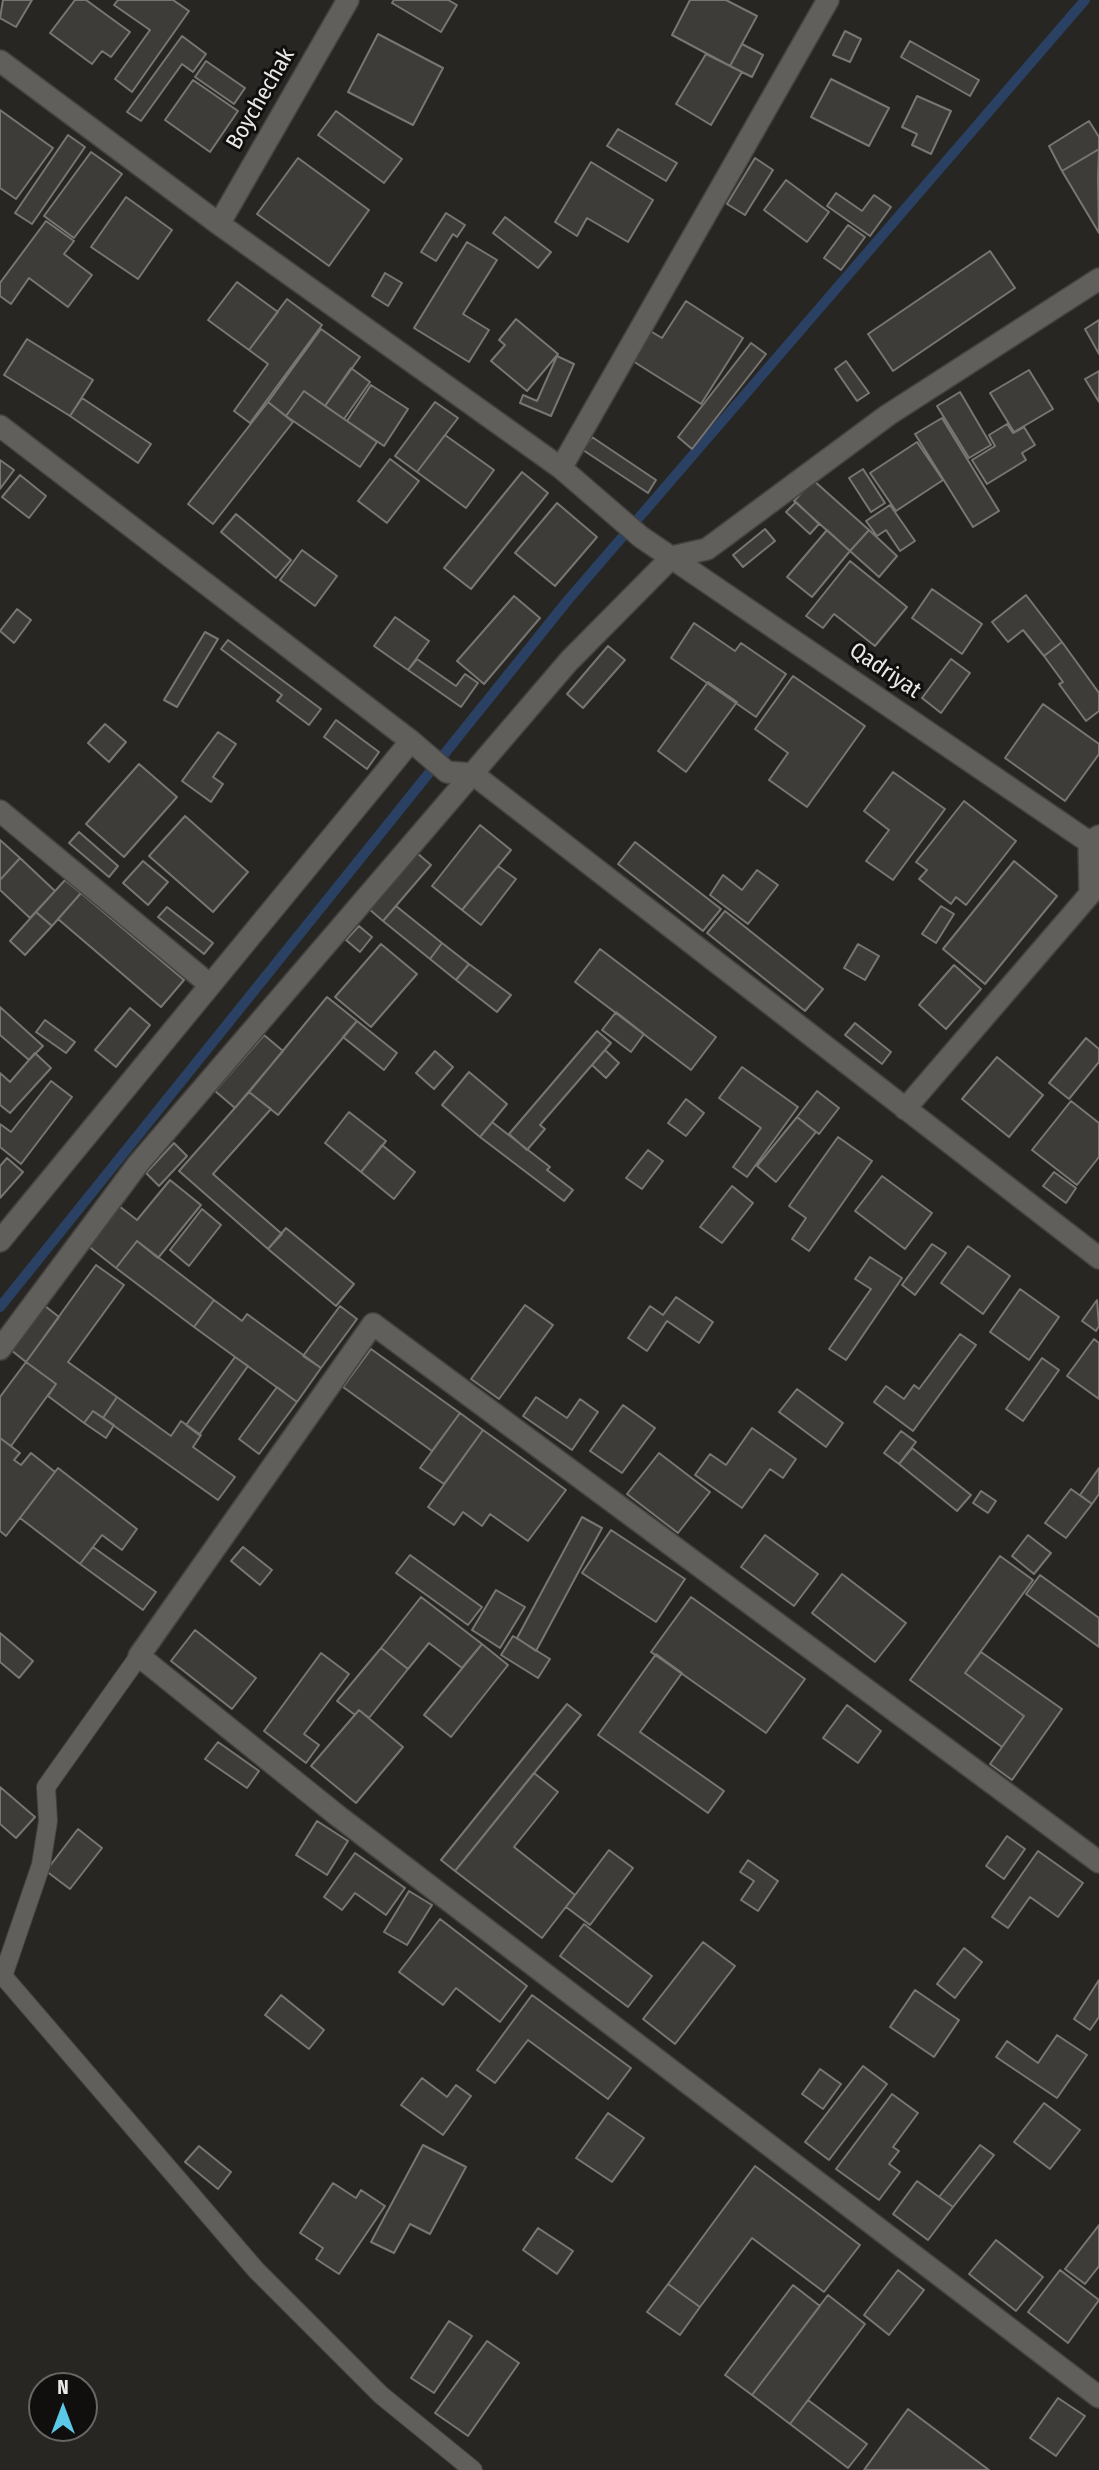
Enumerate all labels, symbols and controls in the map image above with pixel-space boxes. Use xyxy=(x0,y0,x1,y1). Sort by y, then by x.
street label: Boychechak xyxy=(221,44,301,154)
street label: Qadriyat xyxy=(844,637,926,705)
north arrow xyxy=(28,2372,98,2442)
text: N xyxy=(57,2376,69,2399)

